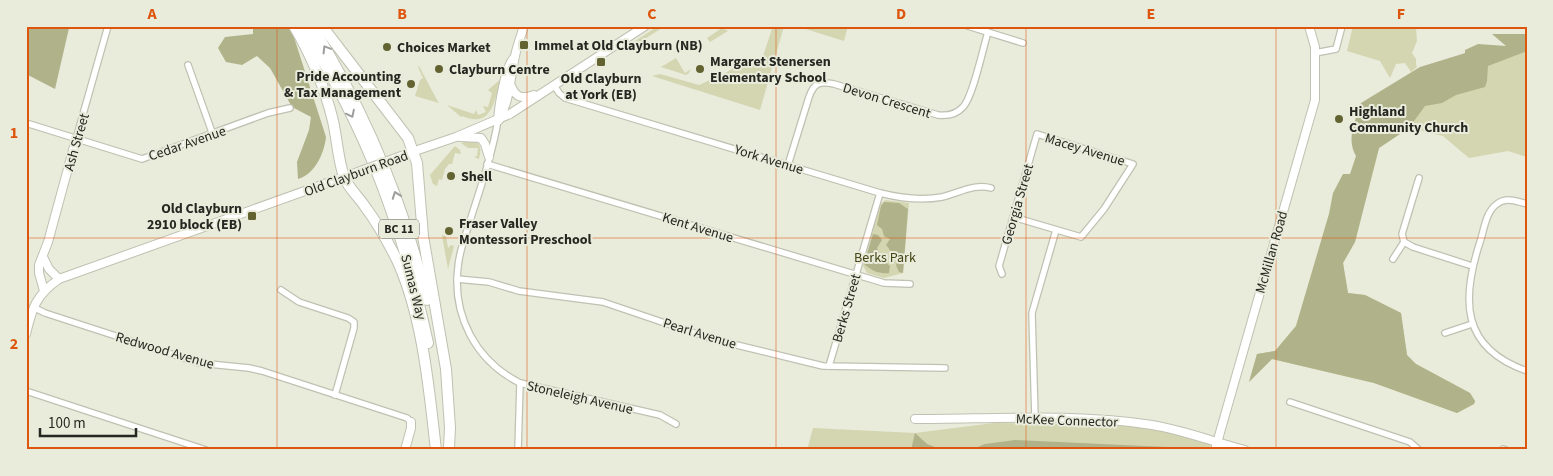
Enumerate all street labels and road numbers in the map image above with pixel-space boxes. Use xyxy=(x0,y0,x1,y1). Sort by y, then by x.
street label: Devon Crescent xyxy=(840,78,933,124)
street label: Ash Street xyxy=(59,111,95,174)
street label: Cedar Avenue xyxy=(146,121,229,167)
street label: Macey Avenue xyxy=(1042,128,1127,172)
street label: York Avenue xyxy=(731,140,806,180)
street label: Old Clayburn Road xyxy=(302,146,411,202)
street label: Georgia Street xyxy=(997,161,1039,247)
street label: Kent Avenue xyxy=(660,208,736,248)
street label: McMillan Road xyxy=(1251,209,1293,296)
road number: BC 11 xyxy=(379,220,419,238)
street label: Sumas Way xyxy=(395,252,431,323)
street label: Berks Street xyxy=(828,271,866,345)
street label: Pearl Avenue xyxy=(661,313,739,355)
street label: Redwood Avenue xyxy=(113,327,216,375)
street label: Stoneleigh Avenue xyxy=(525,376,635,420)
street label: McKee Connector xyxy=(1015,409,1119,433)

